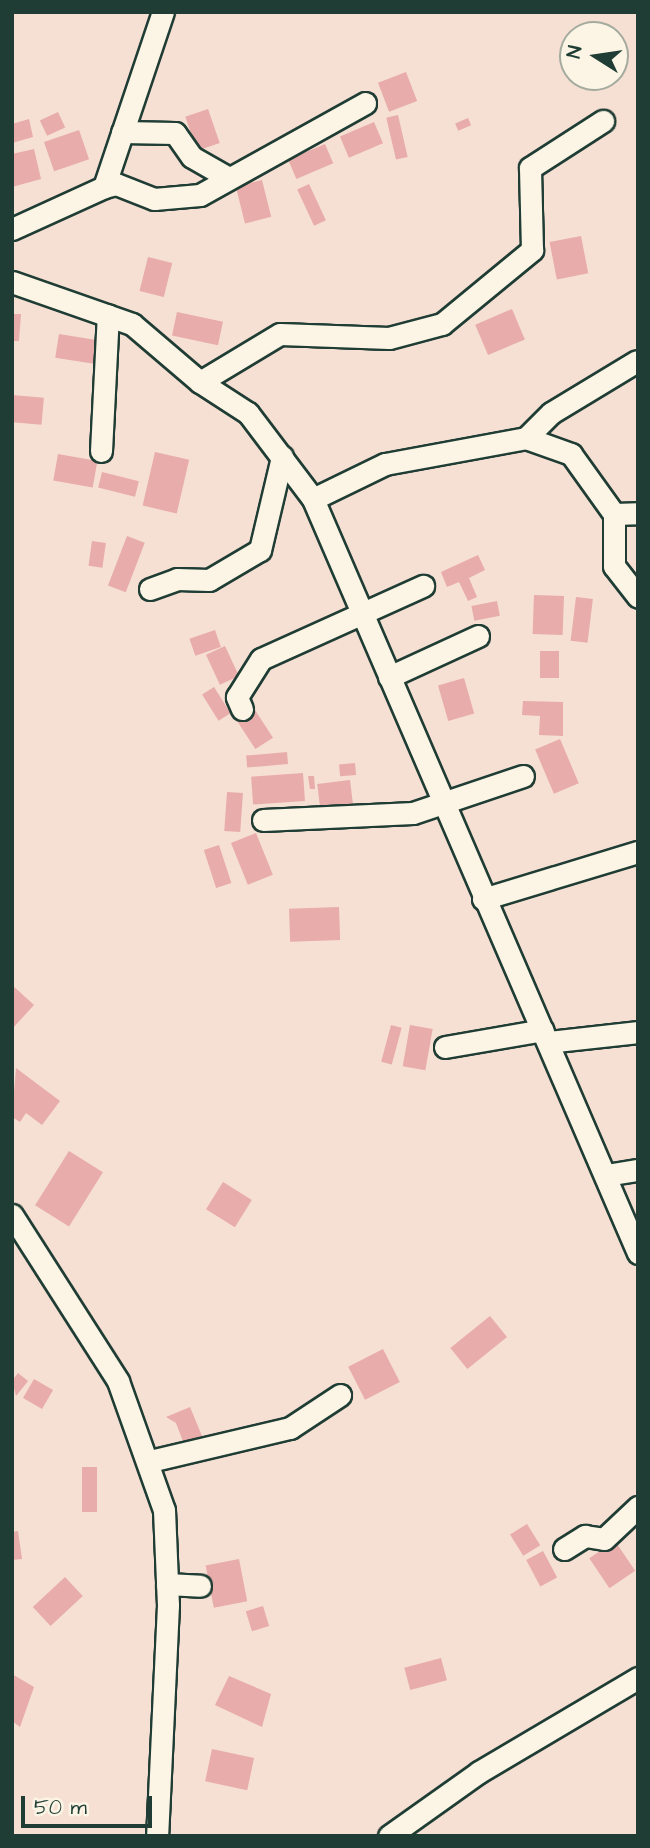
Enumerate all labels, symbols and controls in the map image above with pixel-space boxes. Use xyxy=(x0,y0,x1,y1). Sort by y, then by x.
north arrow xyxy=(559,21,629,91)
text: N xyxy=(560,43,589,61)
scale bar xyxy=(24,1782,156,1826)
text: 50 m xyxy=(34,1793,87,1822)

